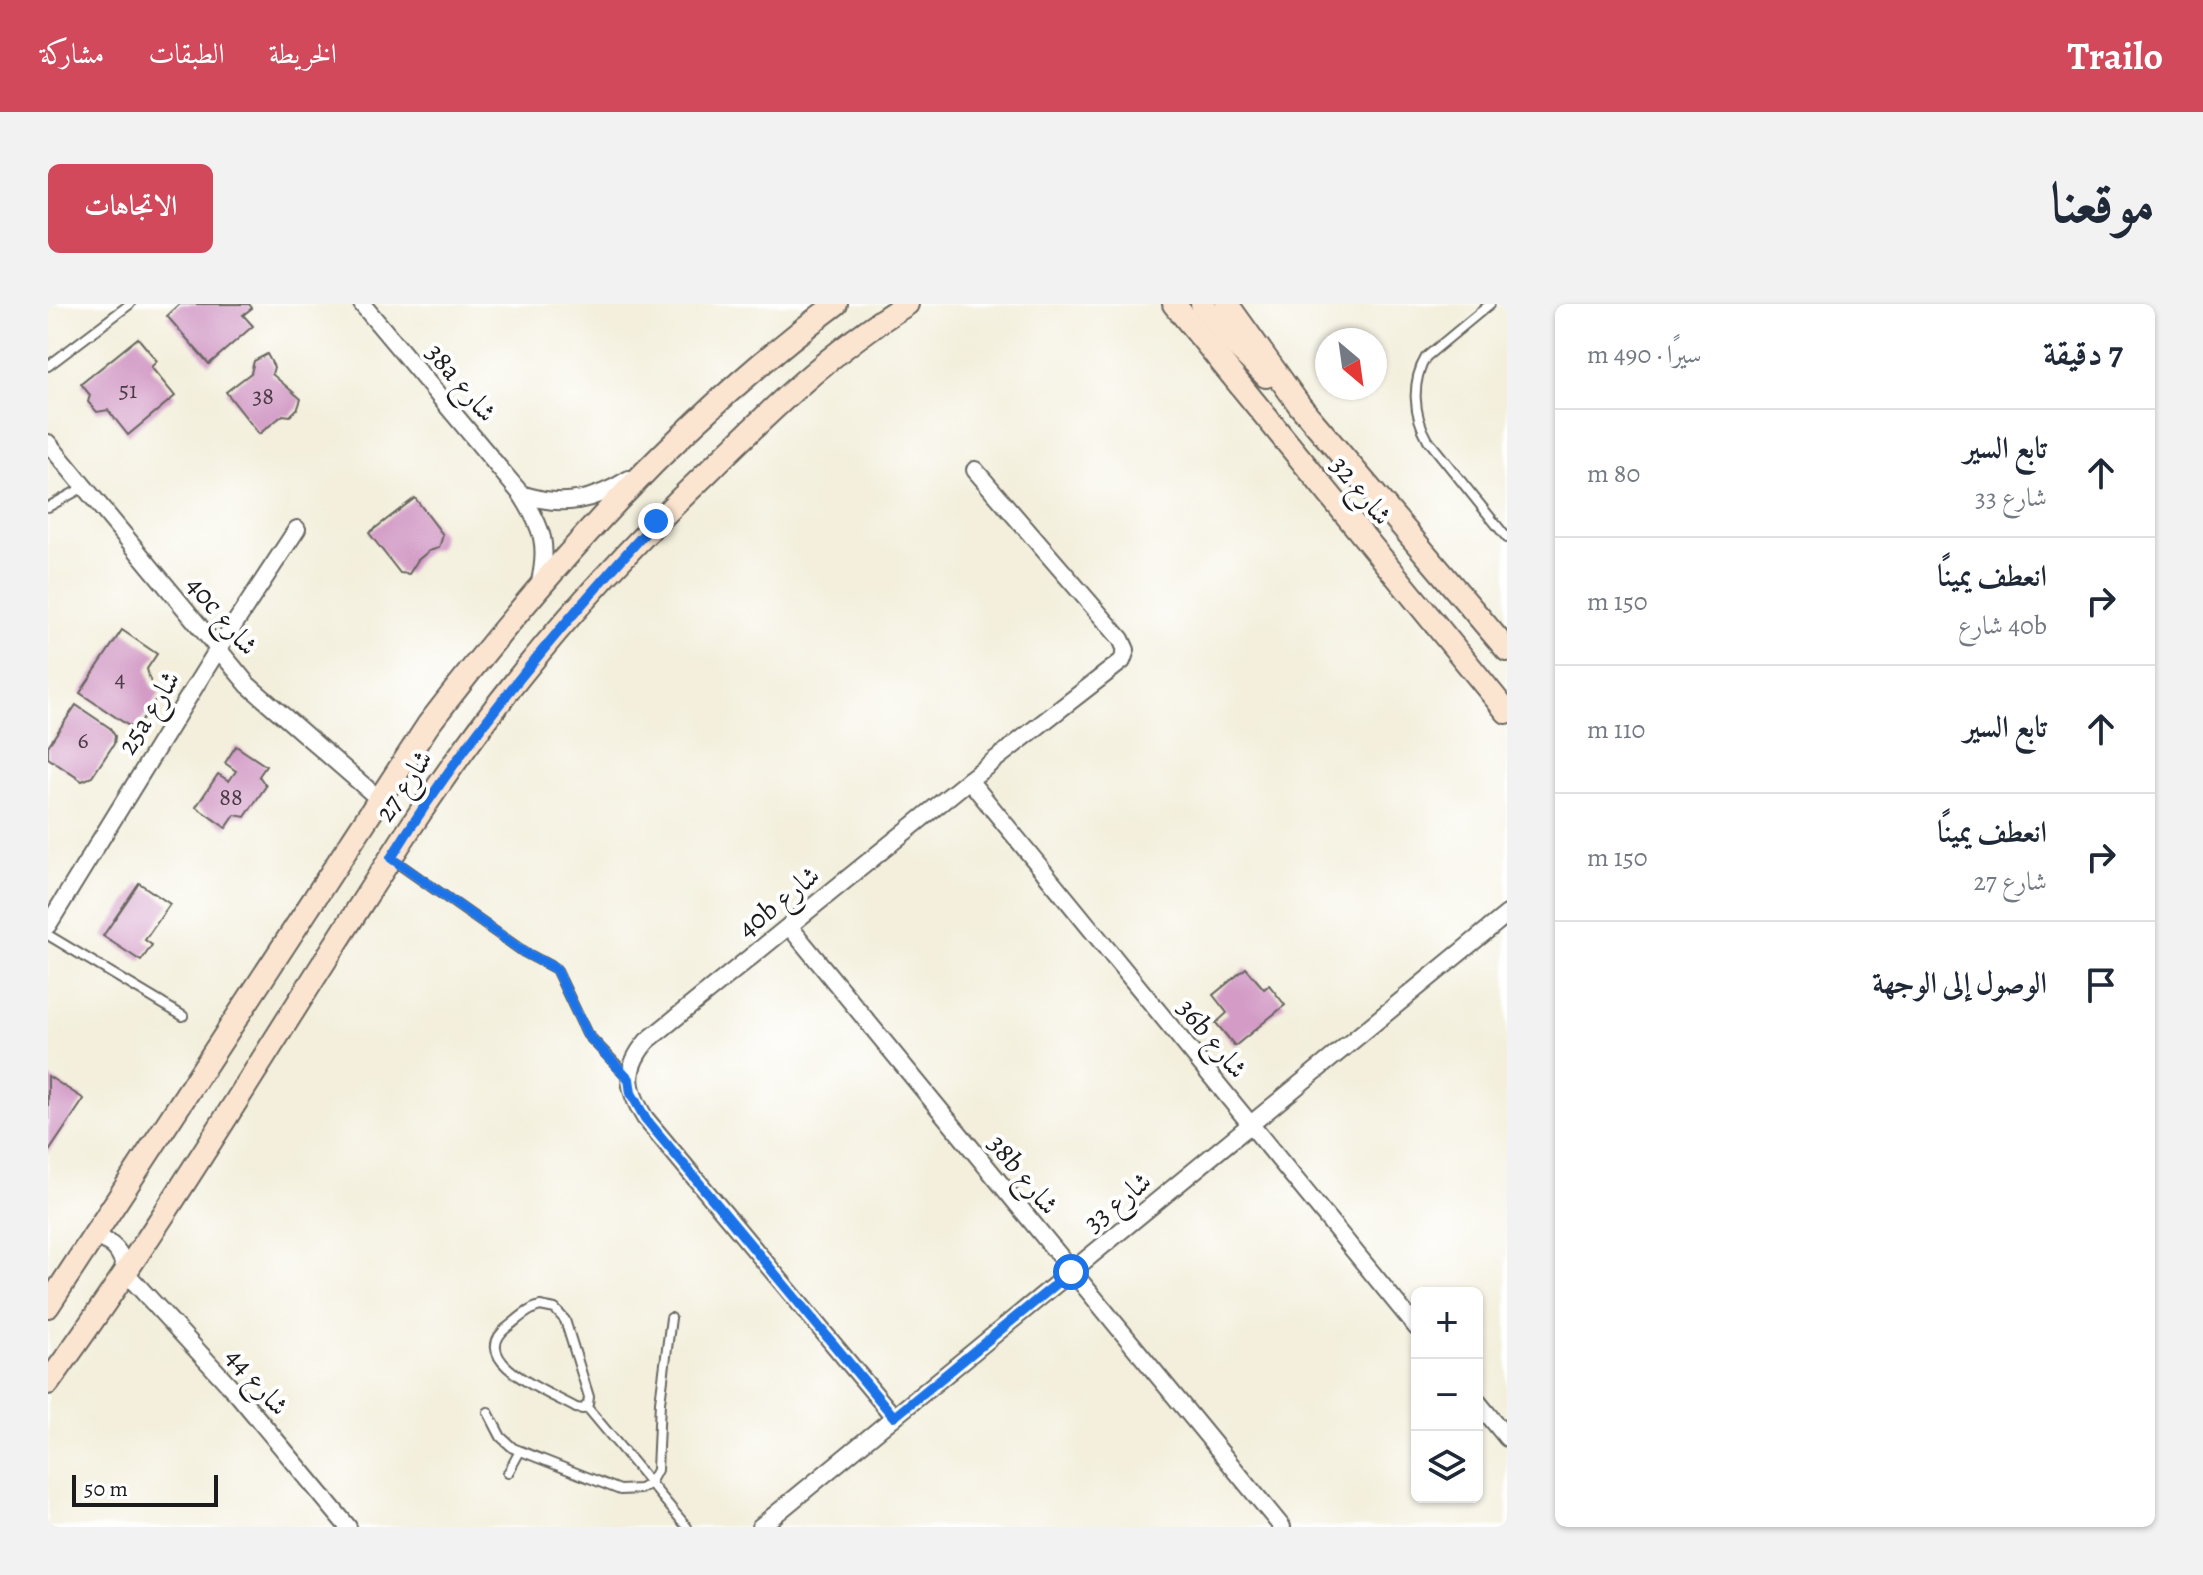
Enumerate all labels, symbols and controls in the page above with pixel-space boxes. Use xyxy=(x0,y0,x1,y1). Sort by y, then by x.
text: Trailo xyxy=(2068,30,2163,82)
text: مشاركة xyxy=(40,35,104,73)
text: الطبقات xyxy=(148,35,225,73)
text: الخريطة xyxy=(269,35,337,73)
button: الاتجاهات xyxy=(48,164,213,253)
text: موقعنا xyxy=(2050,165,2155,241)
north arrow xyxy=(1315,328,1387,400)
text: 7 دقيقة xyxy=(2043,329,2123,376)
street label: 38a شارع xyxy=(414,335,505,433)
text: سيرًا · 490 m xyxy=(1587,337,1701,372)
house number: 51 xyxy=(119,374,137,406)
house number: 38 xyxy=(252,380,274,412)
text: تابع السير xyxy=(1963,428,2047,468)
street label: شارع 32 xyxy=(1318,448,1401,536)
icon: ahead xyxy=(2079,451,2123,495)
text: 80 m xyxy=(1587,456,1640,491)
text: شارع 33 xyxy=(1975,480,2047,515)
route end xyxy=(638,503,674,539)
text: انعطف يمينًا xyxy=(1937,556,2047,596)
street label: 40c شارع xyxy=(175,568,267,666)
icon: right xyxy=(2079,579,2123,623)
text: 150 m xyxy=(1587,584,1648,619)
text: 40b شارع xyxy=(1958,608,2047,643)
house number: 4 xyxy=(115,662,126,694)
street label: 25a شارع xyxy=(108,663,193,764)
text: تابع السير xyxy=(1963,707,2047,747)
icon: ahead xyxy=(2079,707,2123,751)
text: 110 m xyxy=(1587,712,1645,747)
house number: 6 xyxy=(77,724,89,756)
street label: شارع 27 xyxy=(366,742,445,831)
house number: 88 xyxy=(219,781,243,813)
text: انعطف يمينًا xyxy=(1937,812,2047,852)
icon: right xyxy=(2079,835,2123,879)
text: 150 m xyxy=(1587,840,1648,875)
street label: 40b شارع xyxy=(729,857,830,950)
text: شارع 27 xyxy=(1973,864,2047,899)
text: الوصول إلى الوجهة xyxy=(1872,963,2047,1003)
icon: arrive xyxy=(2079,963,2123,1007)
street label: 36b شارع xyxy=(1165,991,1256,1089)
street label: 38b شارع xyxy=(976,1126,1067,1225)
street label: شارع 33 xyxy=(1076,1163,1162,1244)
route start xyxy=(1053,1254,1089,1290)
map controls xyxy=(1411,1287,1483,1503)
button: + xyxy=(1411,1287,1483,1359)
street label: شارع 44 xyxy=(214,1339,298,1427)
button: − xyxy=(1411,1359,1483,1431)
button: layers xyxy=(1411,1431,1483,1503)
scale bar xyxy=(72,1471,218,1507)
text: 50 m xyxy=(84,1474,128,1504)

